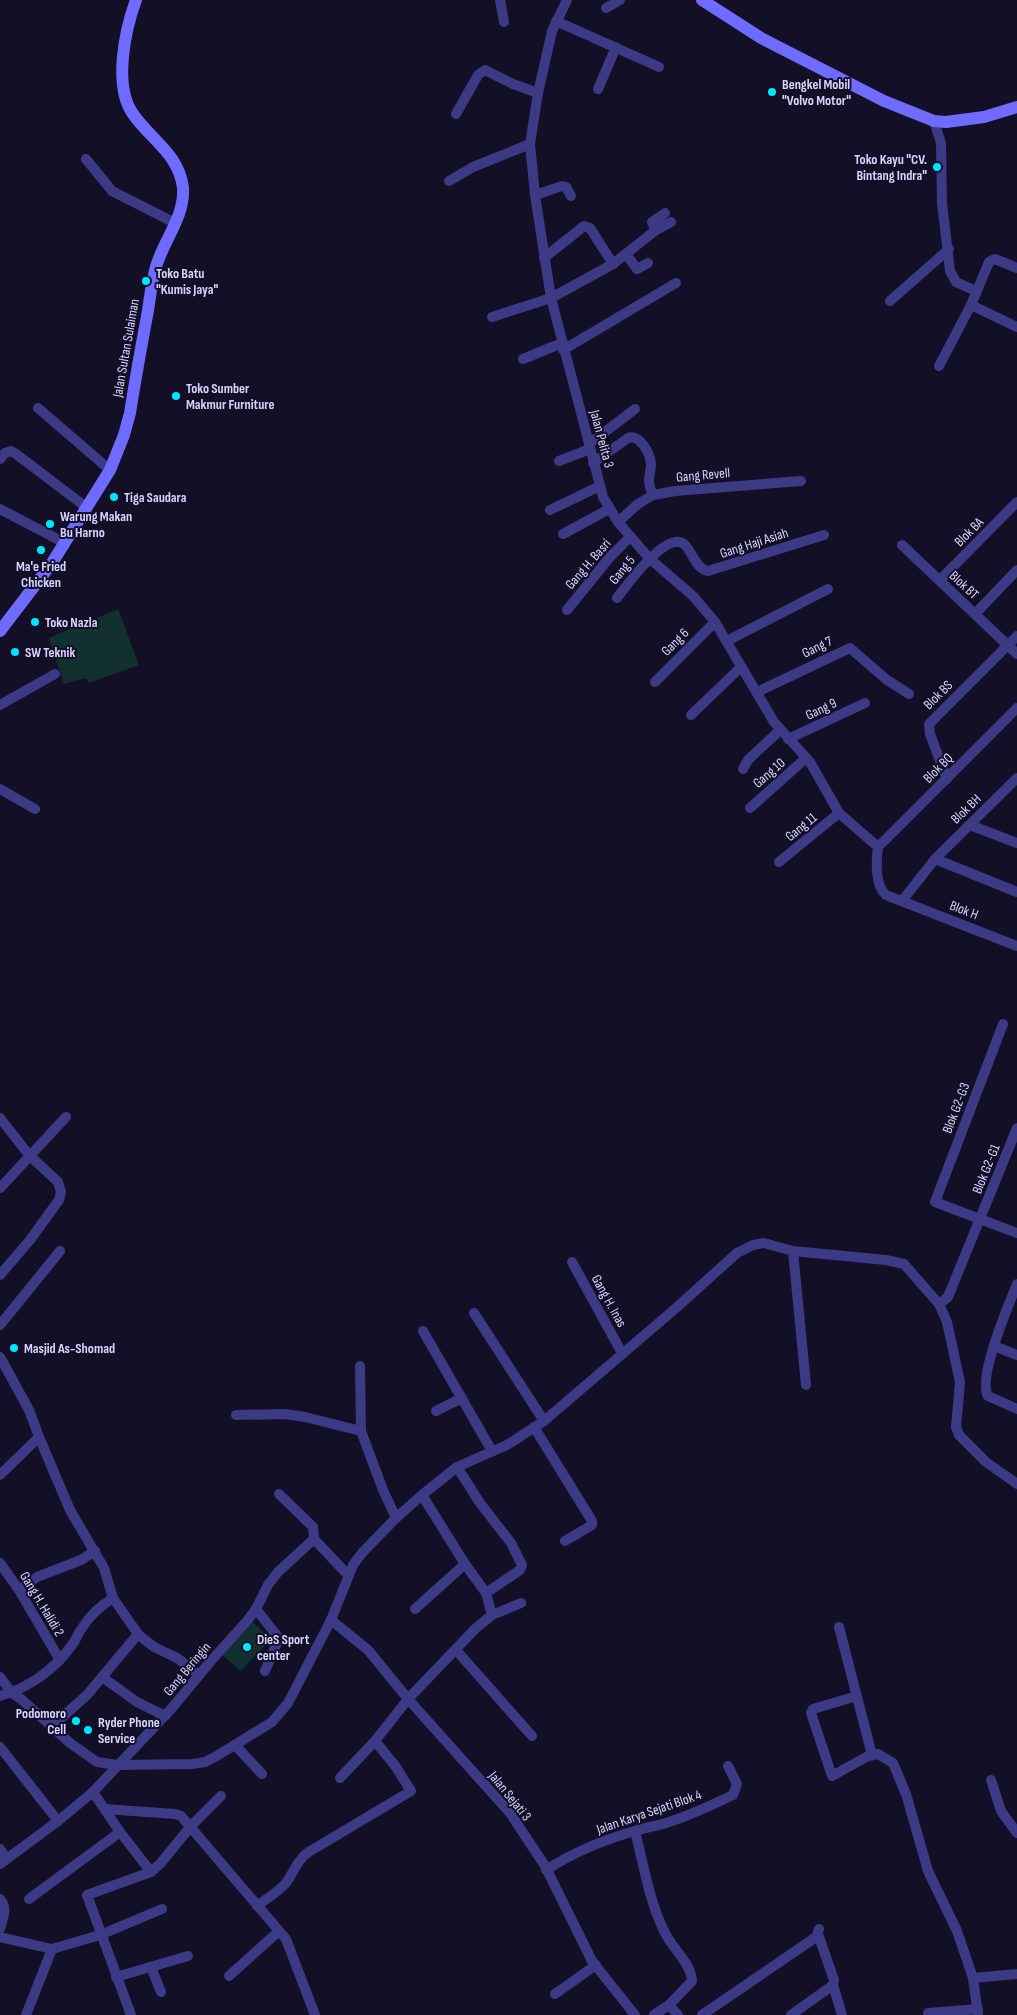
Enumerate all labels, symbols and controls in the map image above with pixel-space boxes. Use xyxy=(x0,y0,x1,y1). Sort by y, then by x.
place label: Bengkel Mobil "Volvo Motor" xyxy=(782,76,851,109)
marker: Bengkel Mobil "Volvo Motor" xyxy=(766,86,778,98)
place label: Toko Kayu "CV. Bintang Indra" xyxy=(854,151,927,184)
marker: Toko Kayu "CV. Bintang Indra" xyxy=(931,161,943,173)
place label: Toko Batu "Kumis Jaya" xyxy=(156,265,218,298)
marker: Toko Batu "Kumis Jaya" xyxy=(140,275,152,287)
street label: Jalan Sultan Sulaiman xyxy=(109,298,143,399)
place label: Toko Sumber Makmur Furniture xyxy=(186,380,275,413)
marker: Toko Sumber Makmur Furniture xyxy=(170,390,182,402)
street label: Jalan Pelita 3 xyxy=(586,407,618,470)
street label: Gang Revell xyxy=(675,464,731,486)
place label: Tiga Saudara xyxy=(124,489,187,506)
marker: Tiga Saudara xyxy=(108,491,120,503)
place label: Warung Makan Bu Harno xyxy=(60,508,132,541)
street label: Blok BA xyxy=(951,513,988,550)
marker: Warung Makan Bu Harno xyxy=(44,518,56,530)
street label: Gang Haji Asiah xyxy=(718,524,790,562)
street label: Gang H. Basri xyxy=(561,535,615,593)
marker: Ma'e Fried Chicken xyxy=(35,544,47,556)
street label: Gang 5 xyxy=(605,552,639,588)
place label: Ma'e Fried Chicken xyxy=(16,558,66,591)
street label: Blok BT xyxy=(946,567,982,603)
place label: Toko Nazla xyxy=(45,614,98,631)
marker: Toko Nazla xyxy=(29,616,41,628)
street label: Gang 6 xyxy=(658,625,692,659)
street label: Gang 7 xyxy=(799,632,835,662)
place label: SW Teknik xyxy=(25,644,75,661)
marker: SW Teknik xyxy=(9,646,21,658)
street label: Blok BS xyxy=(920,677,956,713)
street label: Gang 9 xyxy=(803,694,839,724)
street label: Blok BQ xyxy=(919,749,957,787)
street label: Gang 10 xyxy=(749,754,789,792)
street label: Blok BH xyxy=(947,791,985,827)
street label: Gang 11 xyxy=(782,809,820,845)
street label: Blok H xyxy=(947,897,981,923)
street label: Blok G2-G3 xyxy=(939,1080,973,1136)
street label: Blok G2-G1 xyxy=(968,1142,1004,1196)
street label: Gang H. Inas xyxy=(588,1272,630,1330)
place label: Masjid As-Shomad xyxy=(24,1340,115,1357)
marker: Masjid As-Shomad xyxy=(8,1342,20,1354)
street label: Gang H. Halidi 2 xyxy=(16,1569,68,1640)
place label: DieS Sport center xyxy=(257,1631,310,1664)
street label: Gang Beringin xyxy=(160,1639,214,1699)
marker: DieS Sport center xyxy=(241,1641,253,1653)
place label: Podomoro Cell xyxy=(16,1705,66,1738)
place label: Ryder Phone Service xyxy=(98,1714,160,1747)
marker: Podomoro Cell xyxy=(70,1715,82,1727)
marker: Ryder Phone Service xyxy=(82,1724,94,1736)
street label: Jalan Sejati 3 xyxy=(484,1767,535,1824)
street label: Jalan Karya Sejati Blok 4 xyxy=(593,1786,704,1838)

